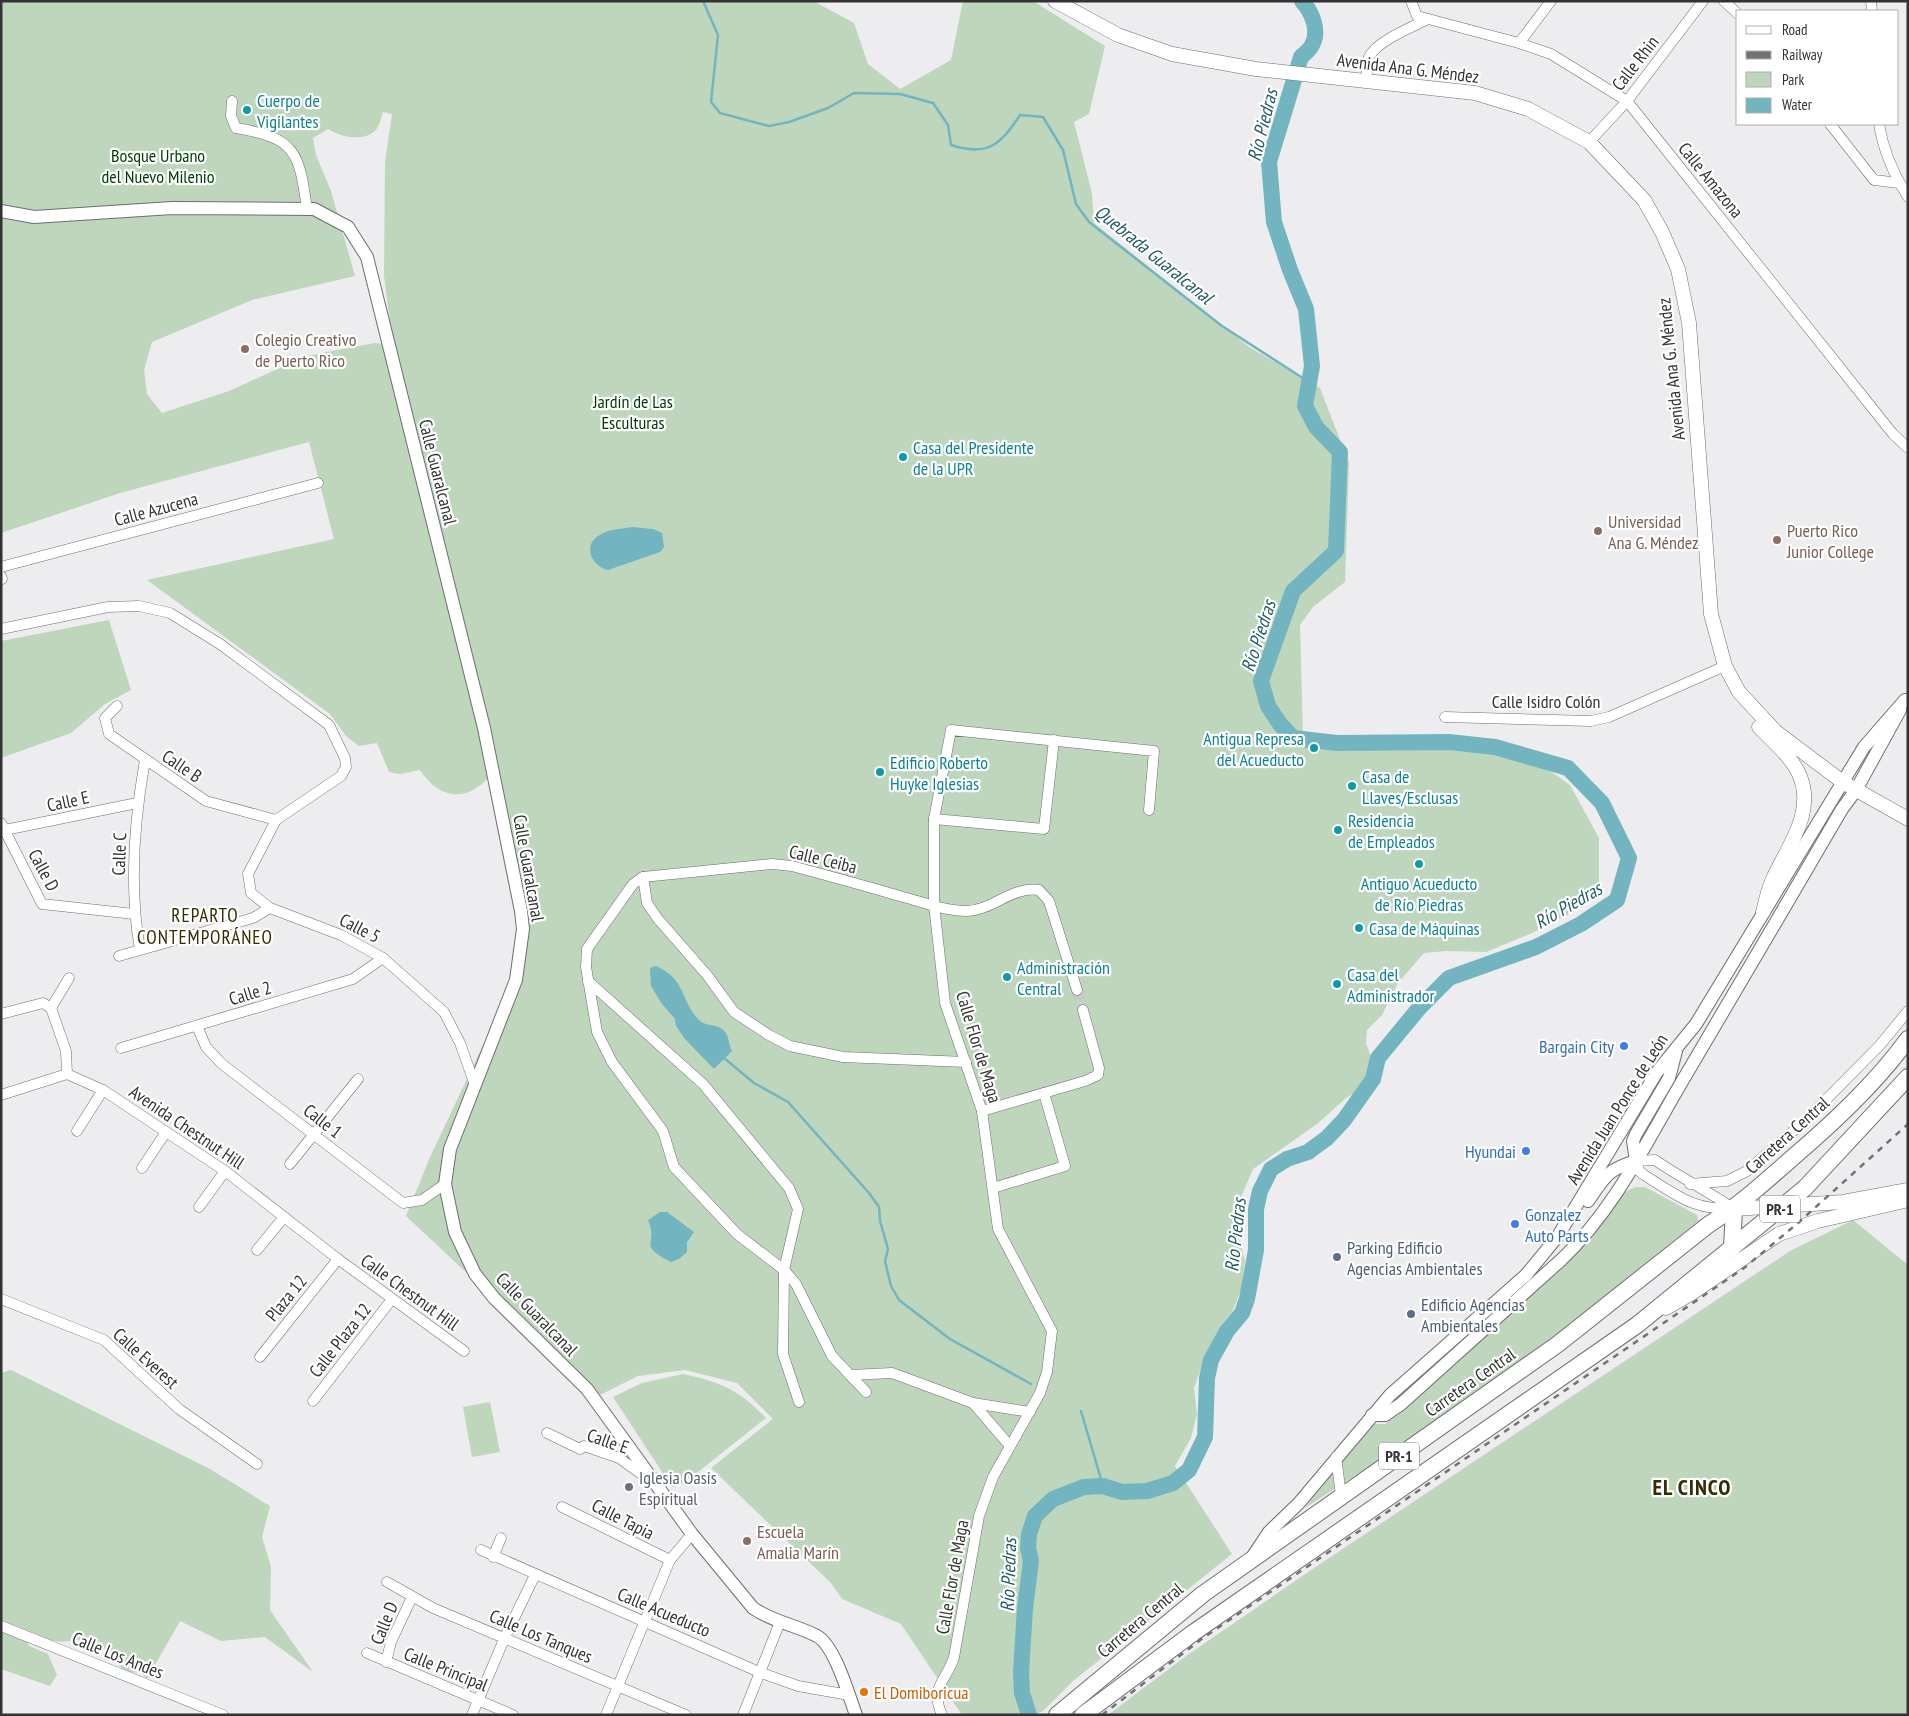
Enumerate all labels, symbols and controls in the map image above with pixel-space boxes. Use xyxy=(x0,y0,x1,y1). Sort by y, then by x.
legend xyxy=(1736,10,1899,125)
text: Road xyxy=(1782,20,1808,39)
street label: Calle Rhin xyxy=(1606,31,1664,95)
text: Railway xyxy=(1782,45,1823,64)
street label: Avenida Ana G. Méndez xyxy=(1336,48,1480,88)
text: Park xyxy=(1782,70,1804,89)
water label: Río Piedras xyxy=(1241,85,1283,164)
place label: Cuerpo de Vigilantes xyxy=(256,89,320,133)
text: Water xyxy=(1782,95,1813,114)
marker: Cuerpo de Vigilantes xyxy=(241,104,253,116)
street label: Calle Amazona xyxy=(1673,137,1749,223)
park label: Bosque Urbano del Nuevo Milenio xyxy=(101,144,215,188)
water label: Quebrada Guaralcanal xyxy=(1090,199,1219,310)
street label: Avenida Ana G. Méndez xyxy=(1652,297,1690,441)
place label: Colegio Creativo de Puerto Rico xyxy=(255,328,357,372)
marker: Colegio Creativo de Puerto Rico xyxy=(239,343,251,355)
park label: Jardín de Las Esculturas xyxy=(592,390,673,434)
street label: Calle Guaralcanal xyxy=(414,417,462,528)
place label: Casa del Presidente de la UPR xyxy=(913,436,1034,480)
marker: Casa del Presidente de la UPR xyxy=(897,451,909,463)
street label: Calle Azucena xyxy=(112,487,200,531)
place label: Universidad Ana G. Méndez xyxy=(1608,510,1699,554)
place label: Puerto Rico Junior College xyxy=(1786,519,1874,563)
marker: Universidad Ana G. Méndez xyxy=(1592,525,1604,537)
marker: Puerto Rico Junior College xyxy=(1771,534,1783,546)
water label: Río Piedras xyxy=(1235,596,1281,675)
street label: Calle Isidro Colón xyxy=(1492,690,1600,713)
place label: Antigua Represa del Acueducto xyxy=(1203,727,1304,771)
marker: Antigua Represa del Acueducto xyxy=(1308,742,1320,754)
street label: Calle B xyxy=(158,744,206,788)
place label: Edificio Roberto Huyke Iglesias xyxy=(890,751,988,795)
place label: Casa de Llaves/Esclusas xyxy=(1362,765,1458,809)
marker: Edificio Roberto Huyke Iglesias xyxy=(874,766,886,778)
marker: Casa de Llaves/Esclusas xyxy=(1346,780,1358,792)
street label: Calle E xyxy=(45,785,91,817)
place label: Residencia de Empleados xyxy=(1348,809,1435,853)
street label: Calle Guaralcanal xyxy=(508,813,550,924)
marker: Residencia de Empleados xyxy=(1332,824,1344,836)
street label: Calle C xyxy=(107,832,131,876)
street label: Calle Ceiba xyxy=(787,840,859,878)
street label: Calle D xyxy=(23,845,65,895)
marker: Antiguo Acueducto de Río Piedras xyxy=(1413,858,1425,870)
place label: Antiguo Acueducto de Río Piedras xyxy=(1361,872,1477,916)
water label: Río Piedras xyxy=(1530,875,1607,934)
district label: REPARTO CONTEMPORÁNEO xyxy=(137,903,273,949)
street label: Calle 5 xyxy=(336,908,384,948)
place label: Casa de Máquinas xyxy=(1369,917,1480,940)
marker: Casa de Máquinas xyxy=(1353,922,1365,934)
place label: Administración Central xyxy=(1017,956,1110,1000)
place label: Casa del Administrador xyxy=(1347,963,1434,1007)
marker: Administración Central xyxy=(1001,971,1013,983)
street label: Calle 2 xyxy=(226,976,274,1010)
marker: Casa del Administrador xyxy=(1331,978,1343,990)
street label: Calle Flor de Maga xyxy=(951,988,1007,1106)
street label: Avenida Juan Ponce de León xyxy=(1561,1029,1673,1189)
place label: Bargain City xyxy=(1539,1035,1614,1058)
marker: Bargain City xyxy=(1618,1040,1630,1052)
street label: Avenida Chestnut Hill xyxy=(125,1080,250,1174)
street label: Carretera Central xyxy=(1740,1091,1834,1179)
street label: Calle 1 xyxy=(299,1099,347,1143)
place label: Hyundai xyxy=(1465,1140,1516,1163)
marker: Hyundai xyxy=(1520,1145,1532,1157)
water label: Río Piedras xyxy=(1219,1196,1251,1273)
road number: PR-1 xyxy=(1760,1196,1800,1222)
place label: Gonzalez Auto Parts xyxy=(1525,1203,1589,1247)
marker: Gonzalez Auto Parts xyxy=(1509,1218,1521,1230)
place label: Parking Edificio Agencias Ambientales xyxy=(1347,1236,1483,1280)
street label: Calle Chestnut Hill xyxy=(356,1249,464,1336)
marker: Parking Edificio Agencias Ambientales xyxy=(1331,1251,1343,1263)
street label: Calle Guaralcanal xyxy=(491,1267,583,1361)
street label: Plaza 12 xyxy=(260,1270,312,1326)
place label: Edificio Agencias Ambientales xyxy=(1421,1293,1525,1337)
street label: Calle Plaza 12 xyxy=(304,1298,376,1382)
marker: Edificio Agencias Ambientales xyxy=(1405,1308,1417,1320)
street label: Calle Everest xyxy=(108,1323,184,1393)
street label: Carretera Central xyxy=(1420,1342,1520,1422)
street label: Calle E xyxy=(584,1423,632,1459)
road number: PR-1 xyxy=(1379,1442,1419,1470)
place label: Iglesia Oasis Espiritual xyxy=(639,1466,717,1510)
district label: EL CINCO xyxy=(1653,1473,1731,1501)
marker: Iglesia Oasis Espiritual xyxy=(623,1481,635,1493)
street label: Calle Tapia xyxy=(588,1494,658,1544)
street label: Calle Flor de Maga xyxy=(931,1518,973,1636)
place label: Escuela Amalia Marín xyxy=(757,1520,839,1564)
marker: Escuela Amalia Marín xyxy=(741,1535,753,1547)
water label: Río Piedras xyxy=(995,1536,1021,1612)
street label: Carretera Central xyxy=(1092,1577,1188,1663)
street label: Calle Acueducto xyxy=(614,1582,714,1642)
street label: Calle D xyxy=(365,1598,403,1648)
street label: Calle Los Tanques xyxy=(486,1604,596,1668)
street label: Calle Los Andes xyxy=(69,1626,167,1684)
street label: Calle Principal xyxy=(401,1642,492,1697)
place label: El Domiboricua xyxy=(874,1681,968,1704)
marker: El Domiboricua xyxy=(858,1686,870,1698)

